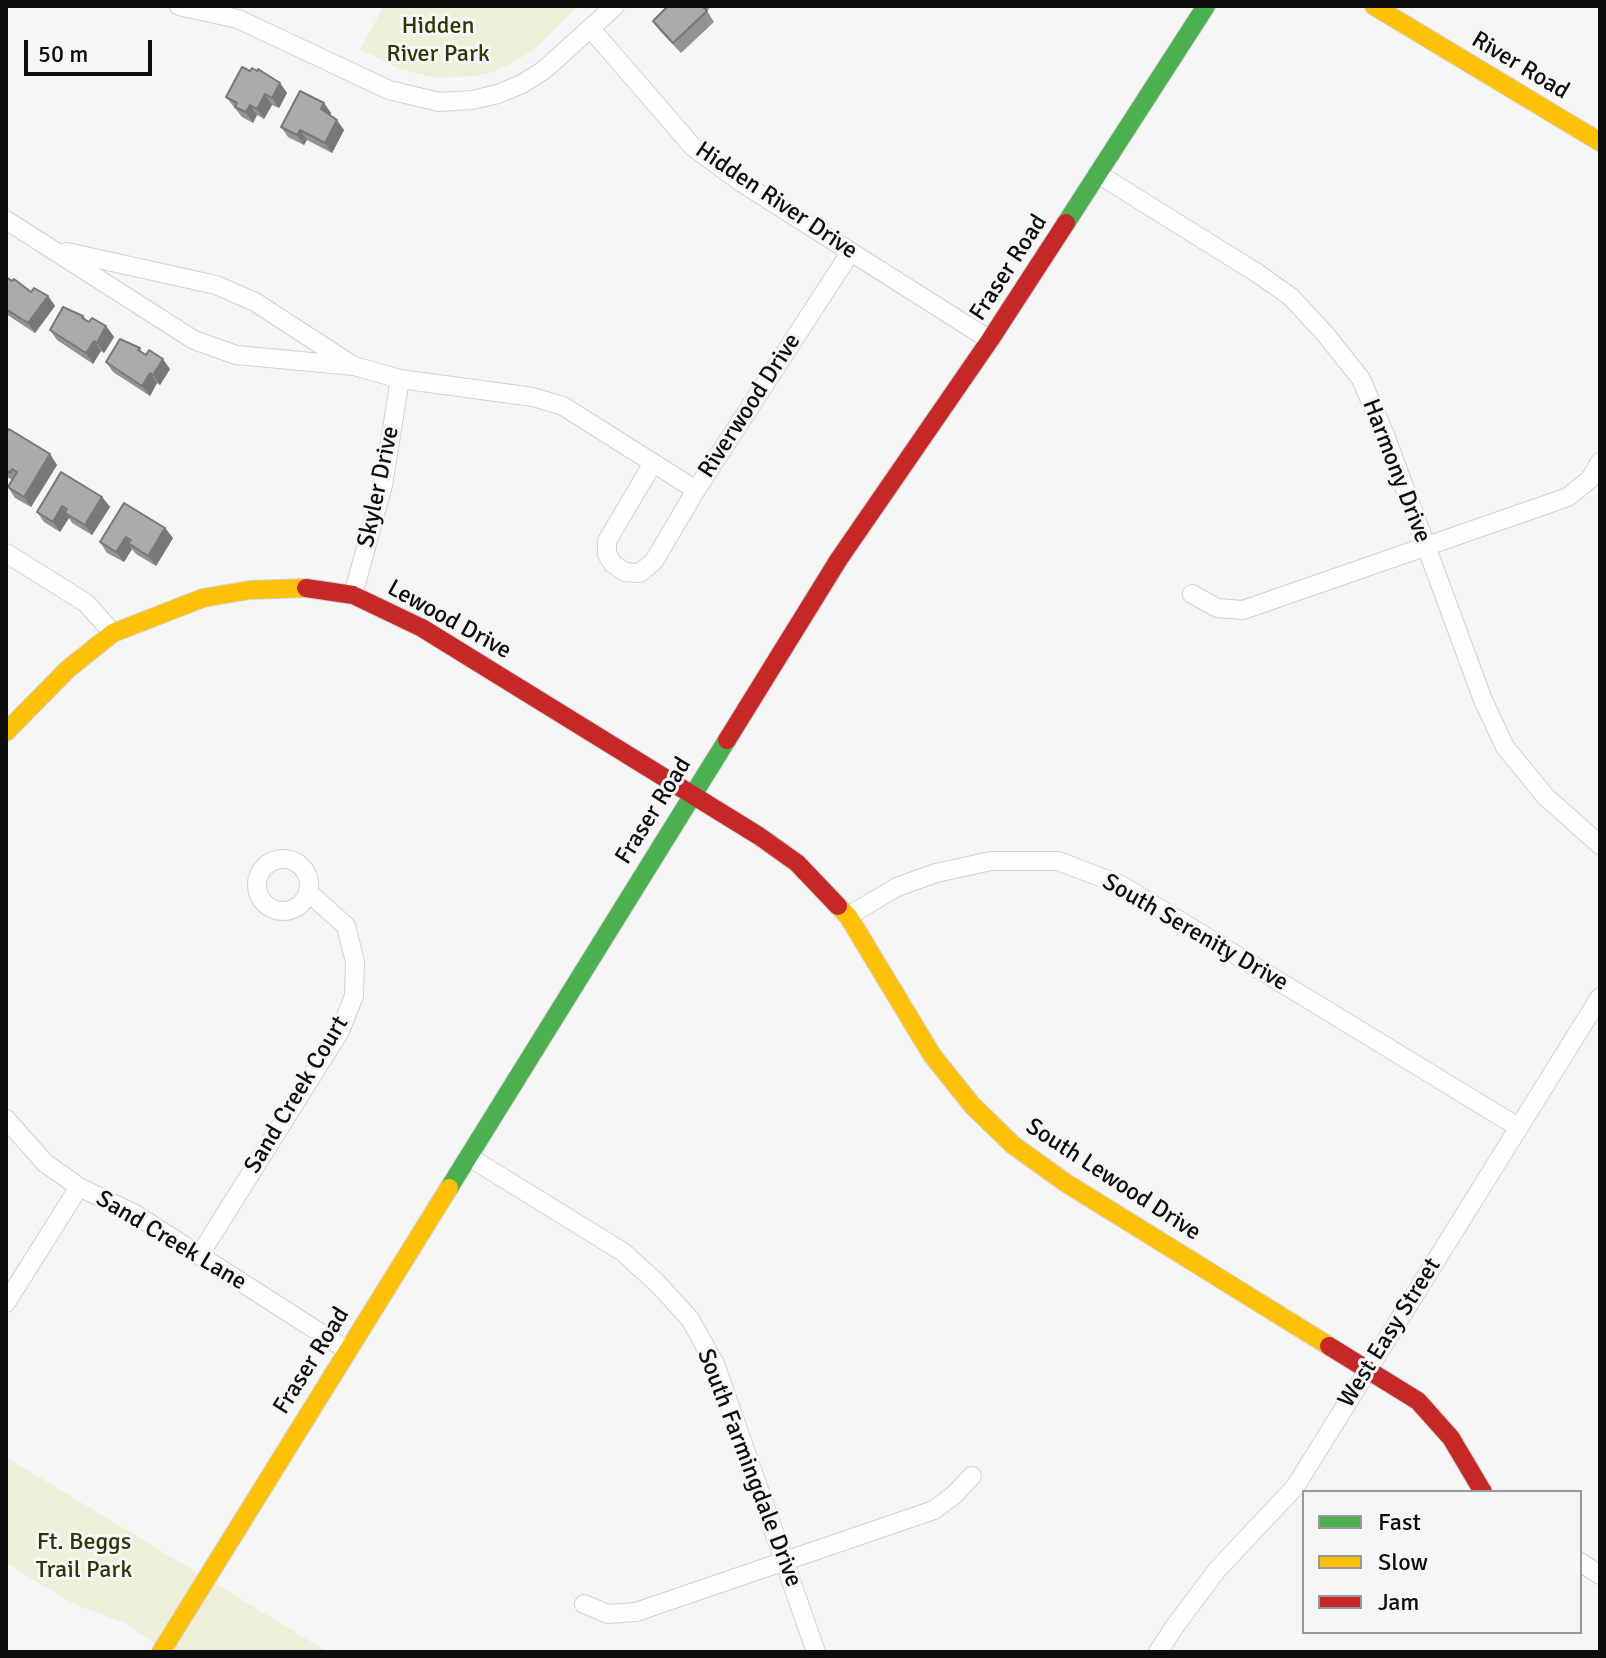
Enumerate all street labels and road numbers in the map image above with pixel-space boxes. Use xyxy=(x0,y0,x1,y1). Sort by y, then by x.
street label: River Road xyxy=(1466,26,1574,106)
street label: Hidden River Drive xyxy=(689,136,863,266)
street label: Fraser Road xyxy=(964,210,1054,326)
street label: Riverwood Drive xyxy=(693,328,807,484)
street label: Harmony Drive xyxy=(1355,395,1437,547)
street label: Skyler Drive xyxy=(352,424,406,550)
street label: Lewood Drive xyxy=(382,574,516,666)
street label: Fraser Road xyxy=(610,752,698,870)
street label: South Serenity Drive xyxy=(1097,868,1293,998)
street label: Sand Creek Court xyxy=(239,1011,355,1179)
street label: South Lewood Drive xyxy=(1020,1113,1206,1247)
street label: Sand Creek Lane xyxy=(91,1185,251,1297)
street label: West Easy Street xyxy=(1333,1253,1447,1413)
street label: Fraser Road xyxy=(268,1302,356,1420)
street label: South Farmingdale Drive xyxy=(690,1345,808,1591)

